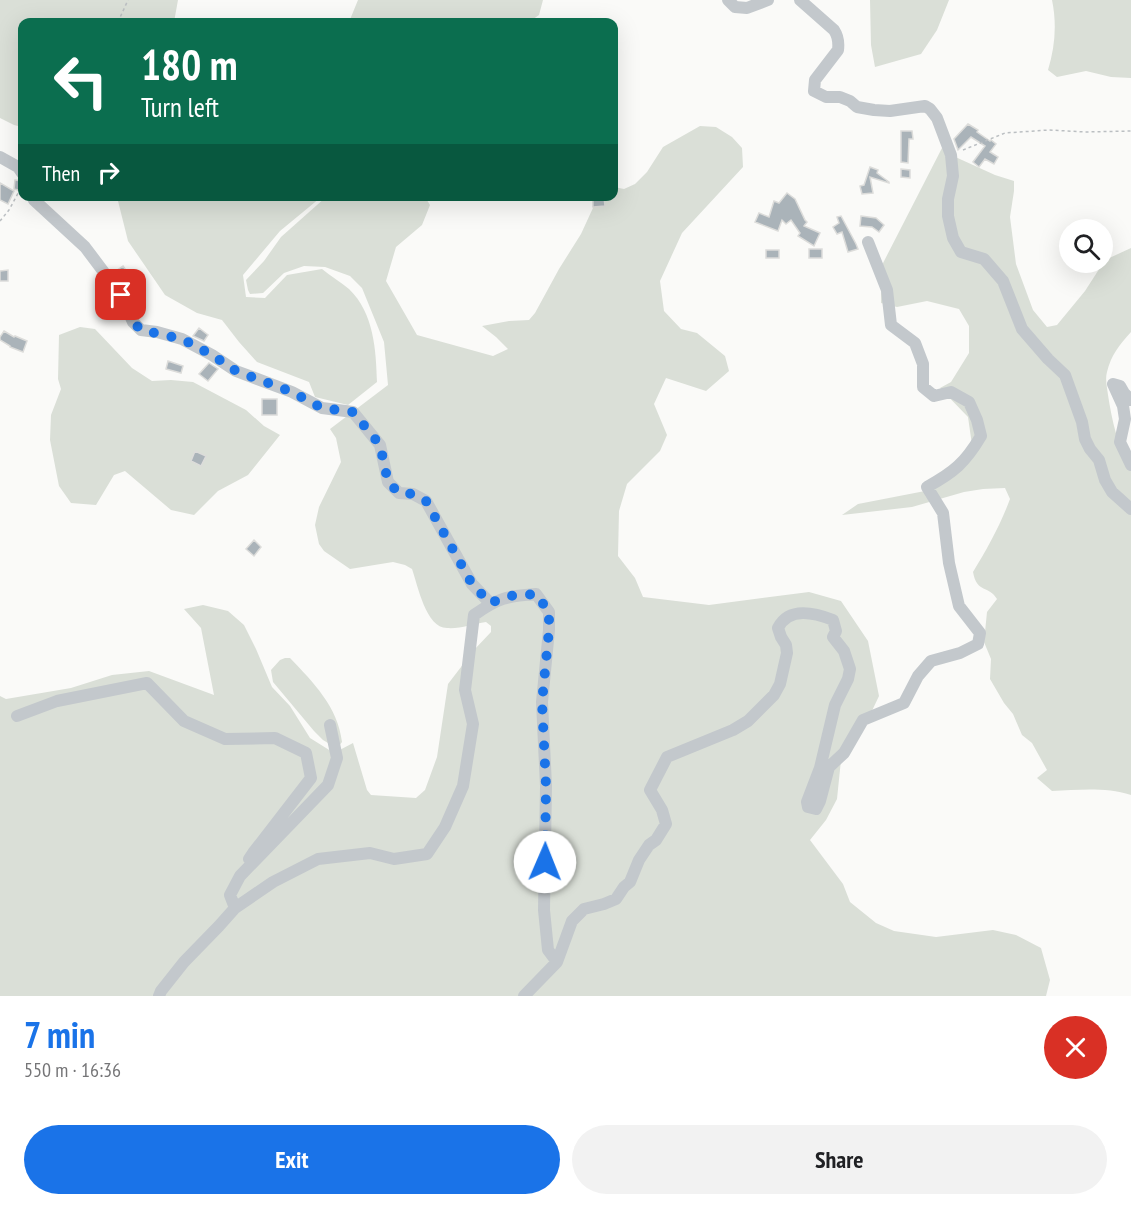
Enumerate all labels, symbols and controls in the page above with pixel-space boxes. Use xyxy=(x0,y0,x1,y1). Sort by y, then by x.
text: 180 m xyxy=(141,37,238,92)
icon: left xyxy=(42,42,120,120)
text: Turn left xyxy=(141,90,219,124)
icon: right xyxy=(92,156,125,189)
text: Then xyxy=(42,159,80,187)
map controls xyxy=(1059,219,1113,273)
button: search xyxy=(1059,219,1113,273)
pin xyxy=(95,269,146,320)
icon: arrive xyxy=(104,278,137,311)
position arrow xyxy=(513,830,577,894)
text: 7 min xyxy=(24,1011,95,1058)
button: close xyxy=(1044,1016,1107,1079)
text: 550 m · 16:36 xyxy=(24,1057,121,1083)
button: Exit xyxy=(24,1125,560,1194)
button: Share xyxy=(572,1125,1107,1194)

